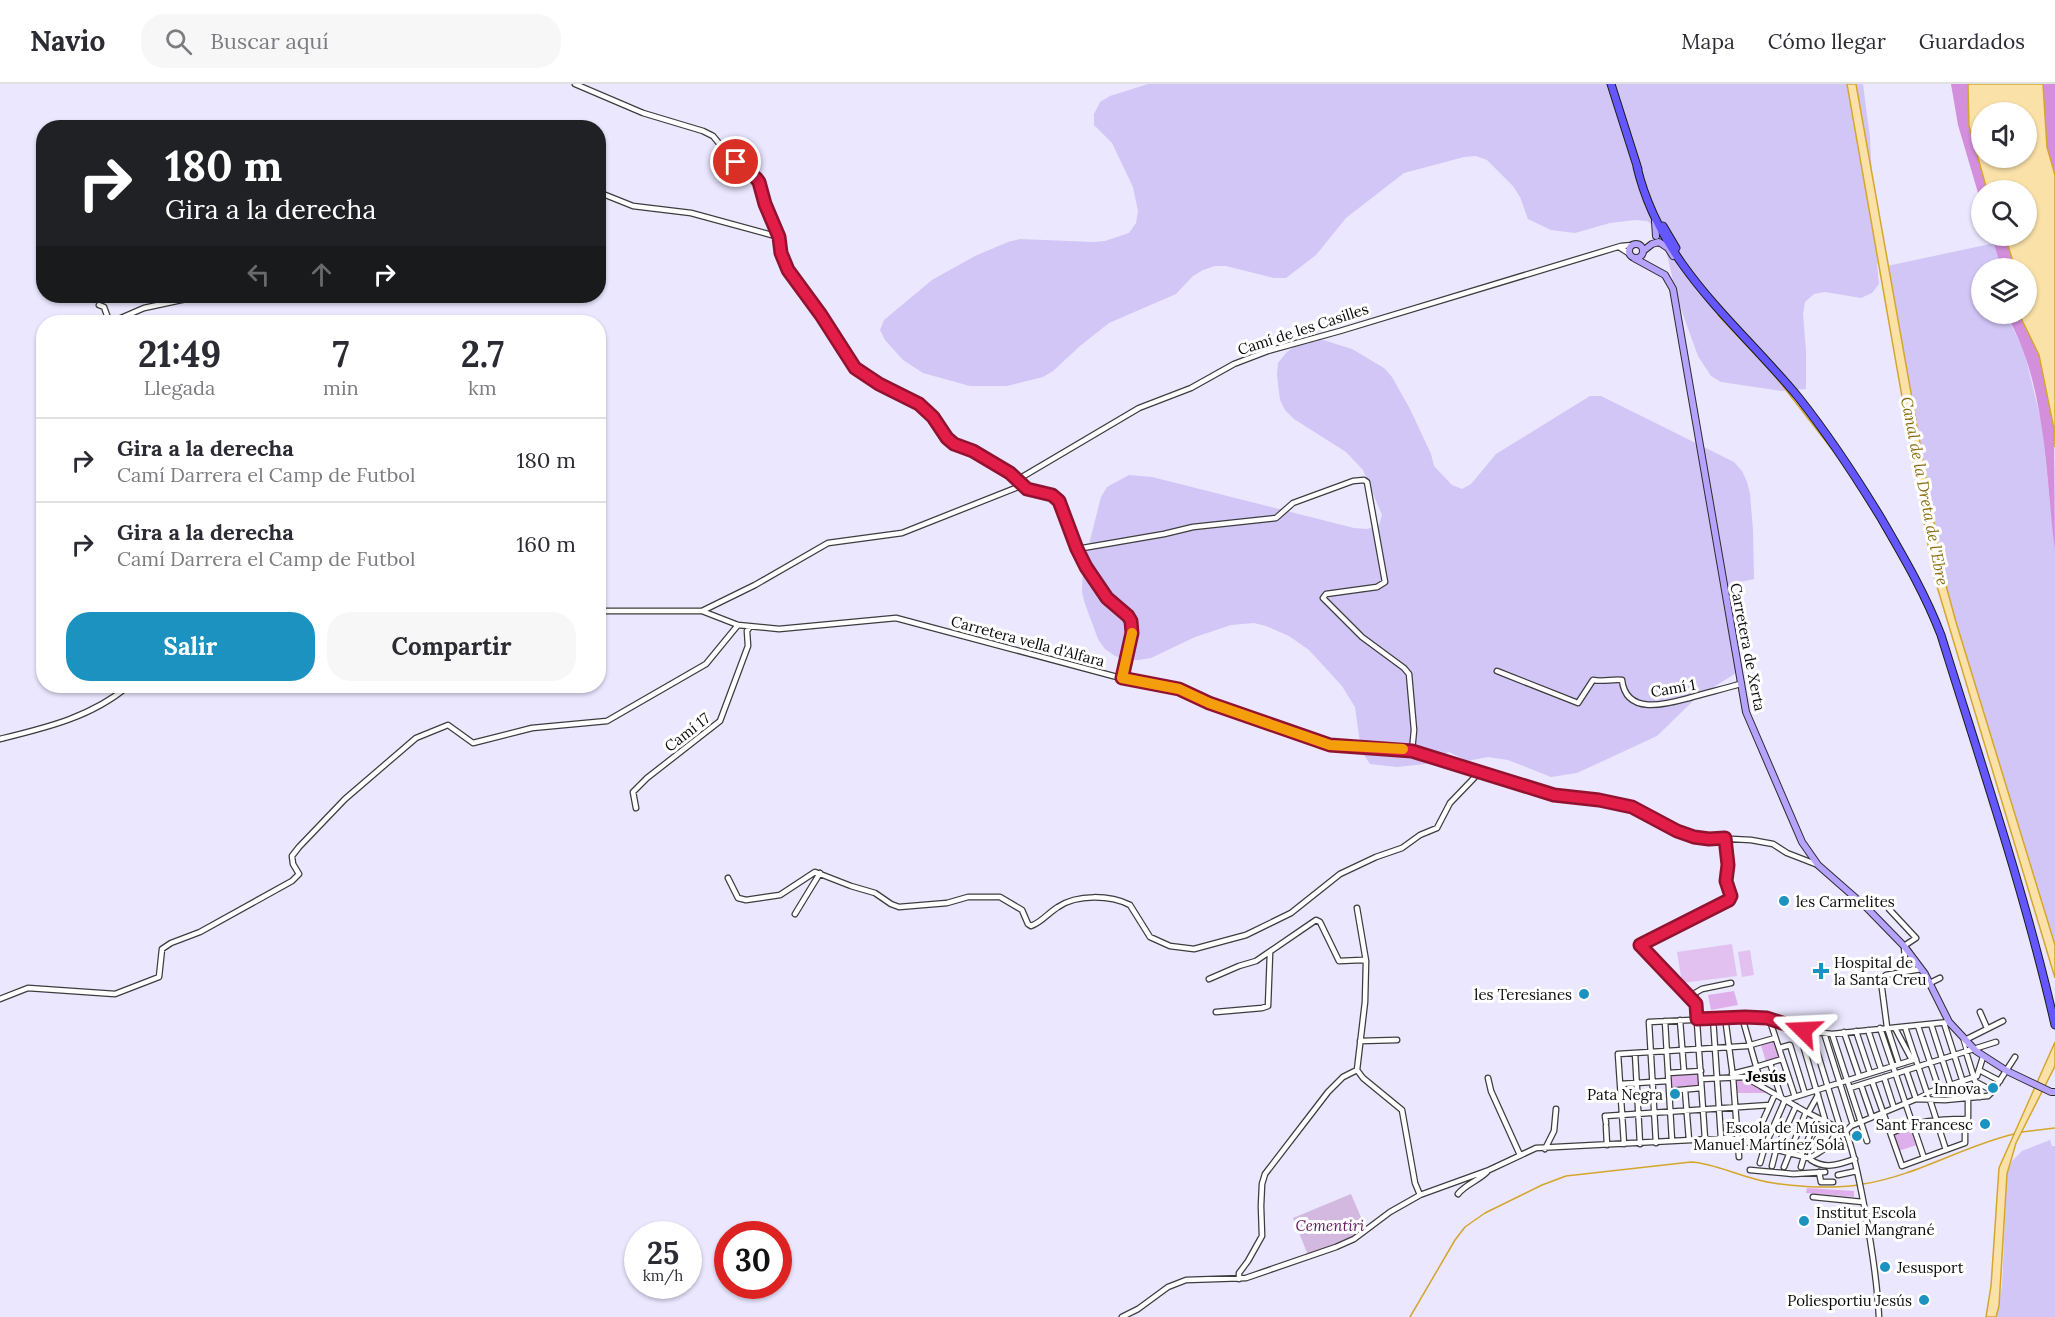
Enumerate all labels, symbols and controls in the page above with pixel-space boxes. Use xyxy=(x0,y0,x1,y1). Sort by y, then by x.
search box xyxy=(141,14,561,68)
text: Navio xyxy=(30,23,105,59)
icon: search xyxy=(162,25,195,58)
text: Buscar aquí xyxy=(210,27,329,55)
text: Mapa xyxy=(1681,28,1735,55)
text: Cómo llegar xyxy=(1768,28,1886,55)
text: Guardados xyxy=(1919,28,2025,55)
map controls xyxy=(1971,102,2037,324)
button: sound xyxy=(1971,102,2037,168)
pin xyxy=(710,136,761,187)
text: 180 m xyxy=(165,139,282,193)
icon: right xyxy=(66,144,144,222)
icon: arrive xyxy=(719,145,752,178)
button: search xyxy=(1971,180,2037,246)
text: Gira a la derecha xyxy=(165,192,376,226)
icon: left xyxy=(242,258,275,291)
icon: ahead xyxy=(305,258,338,291)
icon: right xyxy=(368,258,401,291)
button: layers xyxy=(1971,258,2037,324)
street label: Camí de les Casilles xyxy=(1235,299,1371,359)
text: 21:49 xyxy=(138,331,221,377)
text: 7 xyxy=(332,331,349,377)
text: 2.7 xyxy=(461,331,504,377)
text: Llegada xyxy=(144,375,215,400)
text: min xyxy=(323,375,359,400)
text: km xyxy=(468,375,497,400)
water label: Canal de la Dreta de l'Ebre xyxy=(1897,395,1953,587)
text: Gira a la derecha xyxy=(117,434,294,462)
icon: right xyxy=(66,444,99,477)
text: 180 m xyxy=(517,446,576,474)
text: Camí Darrera el Camp de Futbol xyxy=(117,462,416,487)
text: Gira a la derecha xyxy=(117,518,294,546)
icon: right xyxy=(66,528,99,561)
text: 160 m xyxy=(516,530,576,558)
text: Camí Darrera el Camp de Futbol xyxy=(117,546,416,571)
street label: Carretera de Xerta xyxy=(1726,581,1770,713)
street label: Carretera vella d'Alfara xyxy=(949,611,1107,671)
button: Salir xyxy=(66,612,315,681)
button: Compartir xyxy=(327,612,576,681)
street label: Camí 1 xyxy=(1649,675,1697,701)
street label: Camí 17 xyxy=(661,708,713,756)
place label: les Carmelites xyxy=(1796,892,1895,911)
marker: les Carmelites xyxy=(1777,894,1791,908)
place label: Hospital de la Santa Creu xyxy=(1834,953,1926,989)
marker: Hospital de la Santa Creu xyxy=(1812,962,1830,980)
place label: les Teresianes xyxy=(1474,985,1572,1004)
marker: les Teresianes xyxy=(1577,987,1591,1001)
position arrow xyxy=(1771,998,1835,1062)
district label: Jesús xyxy=(1746,1066,1787,1086)
place label: Innova xyxy=(1934,1079,1981,1098)
marker: Innova xyxy=(1986,1081,2000,1095)
place label: Pata Negra xyxy=(1587,1085,1663,1104)
marker: Pata Negra xyxy=(1668,1087,1682,1101)
place label: Sant Francesc xyxy=(1876,1115,1973,1134)
marker: Sant Francesc xyxy=(1978,1117,1992,1131)
place label: Escola de Música Manuel Martínez Solà xyxy=(1693,1118,1845,1154)
marker: Escola de Música Manuel Martínez Solà xyxy=(1850,1129,1864,1143)
place label: Institut Escola Daniel Mangrané xyxy=(1816,1203,1935,1239)
marker: Institut Escola Daniel Mangrané xyxy=(1797,1214,1811,1228)
park label: Cementiri xyxy=(1296,1216,1365,1235)
speed limit sign: 30 xyxy=(714,1221,792,1299)
text: 25 xyxy=(647,1234,679,1272)
place label: Jesusport xyxy=(1896,1258,1964,1277)
marker: Jesusport xyxy=(1878,1260,1892,1274)
text: km/h xyxy=(643,1266,683,1285)
place label: Poliesportiu Jesús xyxy=(1787,1291,1912,1310)
marker: Poliesportiu Jesús xyxy=(1917,1293,1931,1307)

